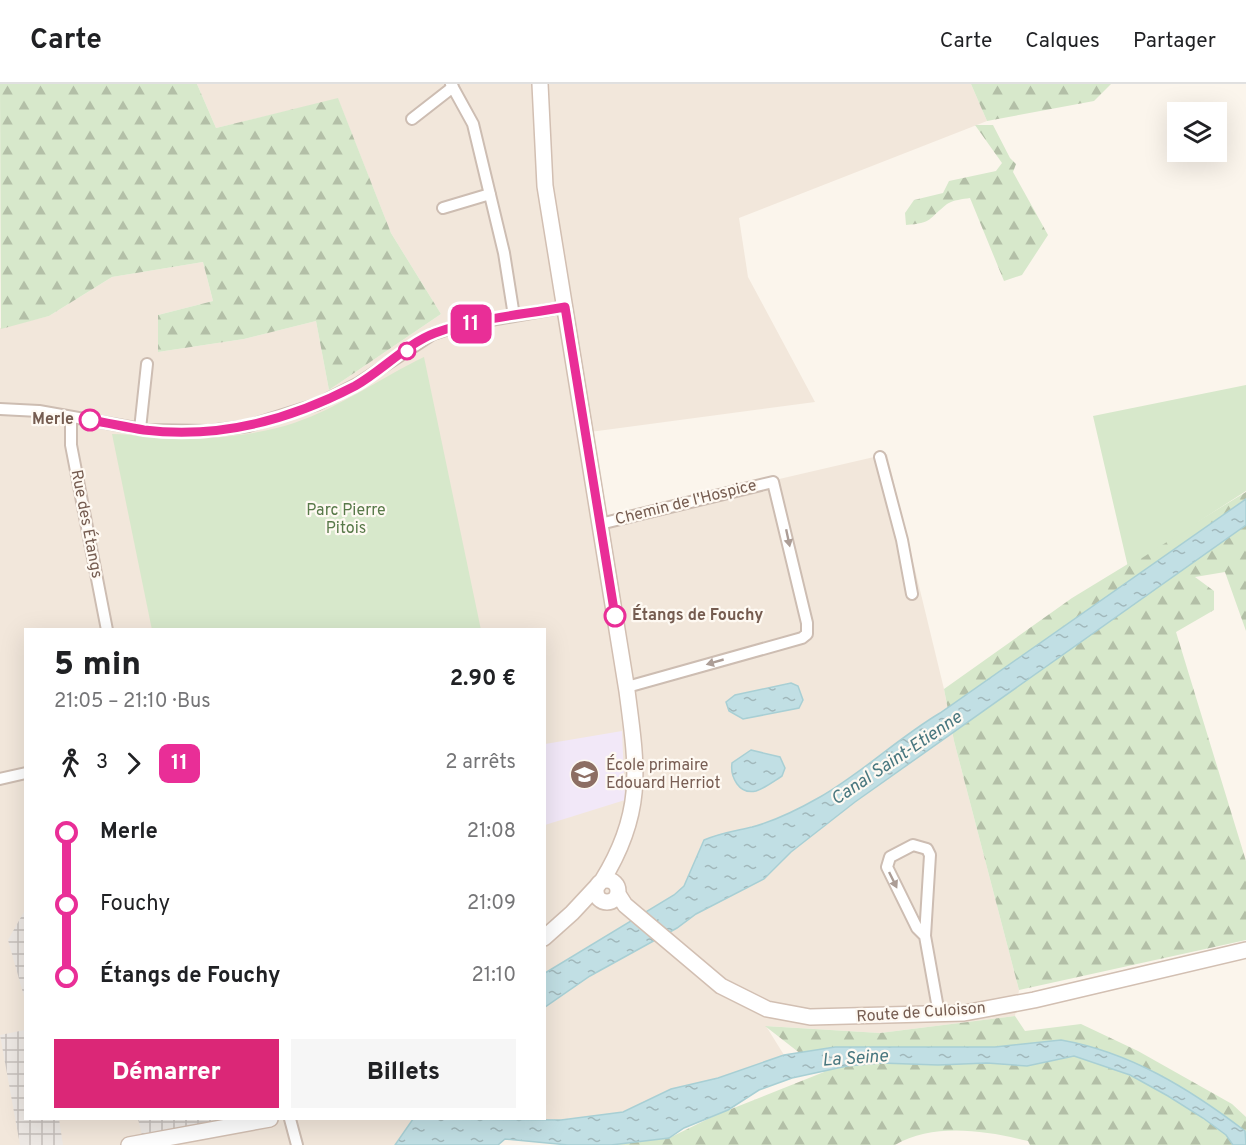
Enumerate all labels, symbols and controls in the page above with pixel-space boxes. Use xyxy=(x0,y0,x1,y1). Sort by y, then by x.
text: Carte xyxy=(30,23,102,59)
text: Carte xyxy=(940,28,992,55)
text: Calques xyxy=(1025,28,1100,55)
text: Partager xyxy=(1133,28,1216,55)
map controls xyxy=(1167,102,1227,162)
button: layers xyxy=(1167,102,1227,162)
line badge: 11 xyxy=(444,304,498,344)
text: 11 xyxy=(463,311,479,338)
unlabelled marker xyxy=(398,342,416,360)
marker: Merle xyxy=(79,409,101,431)
place label: Merle xyxy=(32,410,74,430)
street label: Rue des Étangs xyxy=(66,468,108,580)
street label: Chemin de l'Hospice xyxy=(613,476,759,530)
park label: Parc Pierre Pitois xyxy=(306,501,386,539)
one-way arrow xyxy=(783,529,793,548)
place label: Étangs de Fouchy xyxy=(632,604,763,626)
marker: Étangs de Fouchy xyxy=(604,605,626,627)
text: 5 min xyxy=(54,645,141,687)
one-way arrow xyxy=(706,658,724,668)
text: 2.90 € xyxy=(450,666,516,693)
text: 21:05 – 21:10 · Bus xyxy=(54,689,211,715)
water label: Canal Saint-Etienne xyxy=(827,706,967,811)
icon: walk xyxy=(54,747,87,780)
icon: forward xyxy=(117,747,150,780)
text: 3 xyxy=(96,750,108,776)
text: 11 xyxy=(171,750,188,777)
text: 2 arrêts xyxy=(445,750,516,776)
place label: École primaire Edouard Herriot xyxy=(606,754,720,794)
school or university icon: École primaire Edouard Herriot xyxy=(569,759,601,791)
text: Merle xyxy=(100,819,158,846)
text: 21:08 xyxy=(467,819,516,845)
one-way arrow xyxy=(888,871,897,888)
text: Fouchy xyxy=(100,891,170,918)
text: 21:09 xyxy=(467,891,516,917)
text: Étangs de Fouchy xyxy=(100,963,281,990)
text: 21:10 xyxy=(472,963,516,989)
street label: Route de Culoison xyxy=(856,999,986,1027)
button: Démarrer xyxy=(54,1039,279,1108)
button: Billets xyxy=(291,1039,516,1108)
water label: La Seine xyxy=(821,1045,889,1073)

